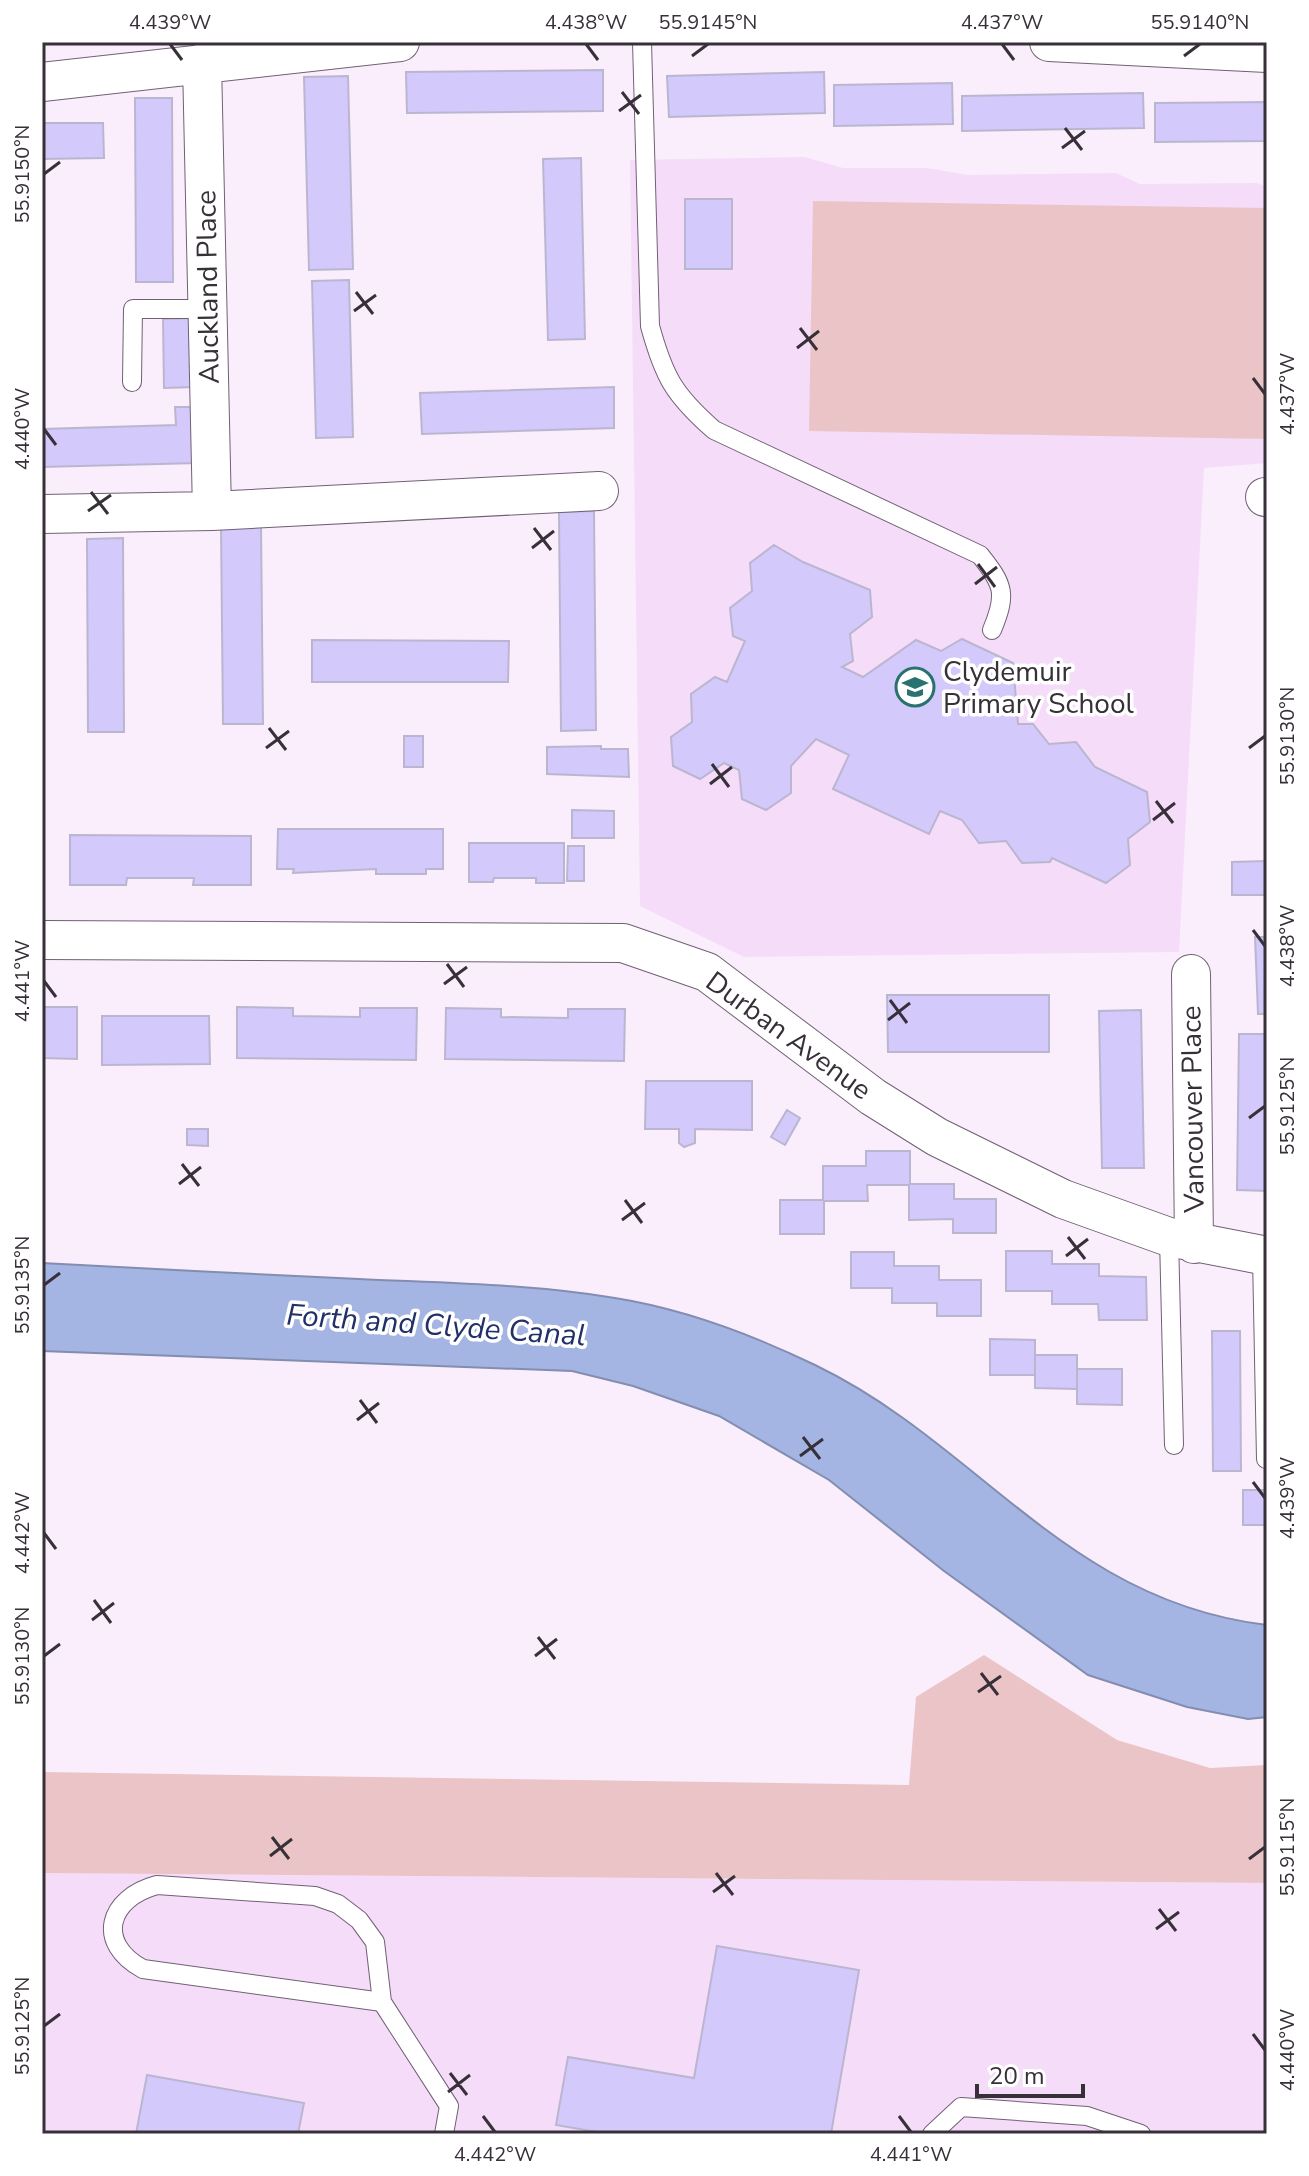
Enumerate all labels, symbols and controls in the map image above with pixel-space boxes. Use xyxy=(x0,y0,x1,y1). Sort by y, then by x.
text: 4.439°W xyxy=(129,9,211,36)
text: 4.438°W xyxy=(545,9,627,36)
text: 55.9145°N xyxy=(659,9,757,36)
text: 4.437°W xyxy=(961,9,1043,36)
text: 55.9140°N xyxy=(1151,9,1249,36)
text: 55.9150°N xyxy=(9,125,36,223)
street label: Auckland Place xyxy=(187,190,229,384)
text: 4.437°W xyxy=(1274,353,1301,435)
text: 4.440°W xyxy=(9,388,36,470)
place label: Clydemuir Primary School xyxy=(943,653,1134,723)
school or university icon: Clydemuir Primary School xyxy=(894,666,936,708)
text: 55.9130°N xyxy=(1274,687,1301,785)
text: 4.438°W xyxy=(1274,905,1301,987)
text: 4.441°W xyxy=(9,940,36,1022)
street label: Durban Avenue xyxy=(698,963,879,1109)
street label: Vancouver Place xyxy=(1172,1005,1214,1214)
text: 55.9125°N xyxy=(1274,1057,1301,1155)
text: 55.9135°N xyxy=(9,1236,36,1334)
water label: Forth and Clyde Canal xyxy=(285,1295,587,1356)
text: 4.439°W xyxy=(1274,1457,1301,1539)
text: 4.442°W xyxy=(9,1492,36,1574)
text: 55.9130°N xyxy=(9,1607,36,1705)
text: 55.9115°N xyxy=(1274,1798,1301,1896)
text: 55.9125°N xyxy=(9,1977,36,2075)
text: 4.440°W xyxy=(1274,2009,1301,2091)
scale bar xyxy=(977,2048,1083,2098)
text: 20 m xyxy=(989,2060,1045,2092)
text: 4.442°W xyxy=(454,2141,536,2168)
text: 4.441°W xyxy=(870,2141,952,2168)

